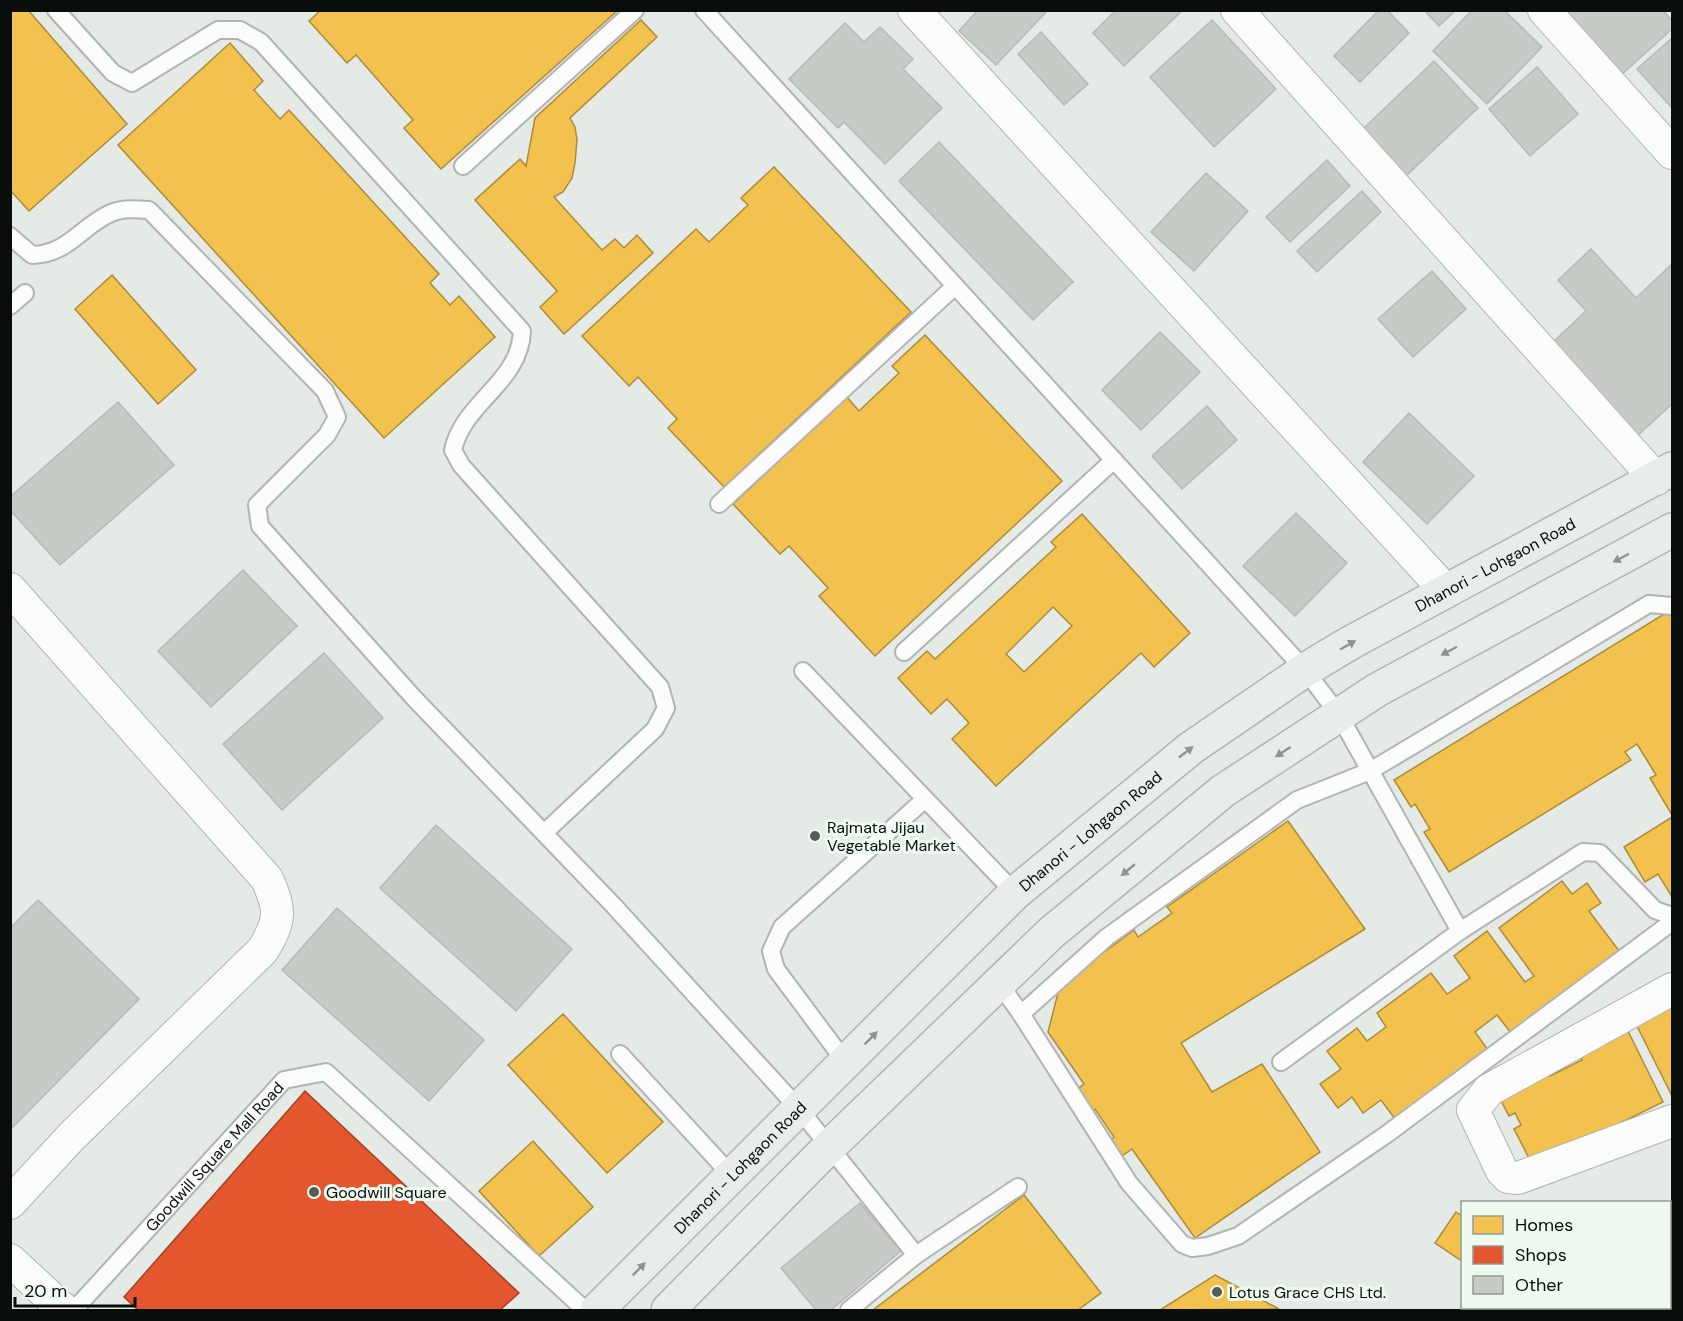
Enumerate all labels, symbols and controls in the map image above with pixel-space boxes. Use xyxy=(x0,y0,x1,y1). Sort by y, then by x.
street label: Dhanori - Lohgaon Road xyxy=(1411,513,1579,617)
one-way arrow xyxy=(1612,553,1629,563)
one-way arrow xyxy=(1340,639,1356,650)
one-way arrow xyxy=(1441,646,1458,656)
one-way arrow xyxy=(1178,746,1194,759)
one-way arrow xyxy=(1275,746,1291,757)
street label: Dhanori - Lohgaon Road xyxy=(1015,766,1166,896)
place label: Rajmata Jijau Vegetable Market xyxy=(827,817,956,856)
marker: Rajmata Jijau Vegetable Market xyxy=(808,829,822,843)
one-way arrow xyxy=(1120,863,1136,876)
one-way arrow xyxy=(863,1032,877,1046)
street label: Goodwill Square Mall Road xyxy=(141,1077,288,1236)
street label: Dhanori - Lohgaon Road xyxy=(669,1097,811,1238)
place label: Goodwill Square xyxy=(326,1182,446,1203)
marker: Goodwill Square xyxy=(307,1185,321,1199)
legend xyxy=(1461,1201,1671,1309)
text: Homes xyxy=(1515,1213,1573,1237)
text: Shops xyxy=(1515,1243,1567,1267)
one-way arrow xyxy=(631,1263,645,1277)
scale bar xyxy=(15,1270,135,1308)
text: Other xyxy=(1515,1273,1564,1297)
text: 20 m xyxy=(24,1279,67,1303)
place label: Lotus Grace CHS Ltd. xyxy=(1229,1282,1386,1303)
marker: Lotus Grace CHS Ltd. xyxy=(1210,1285,1224,1299)

